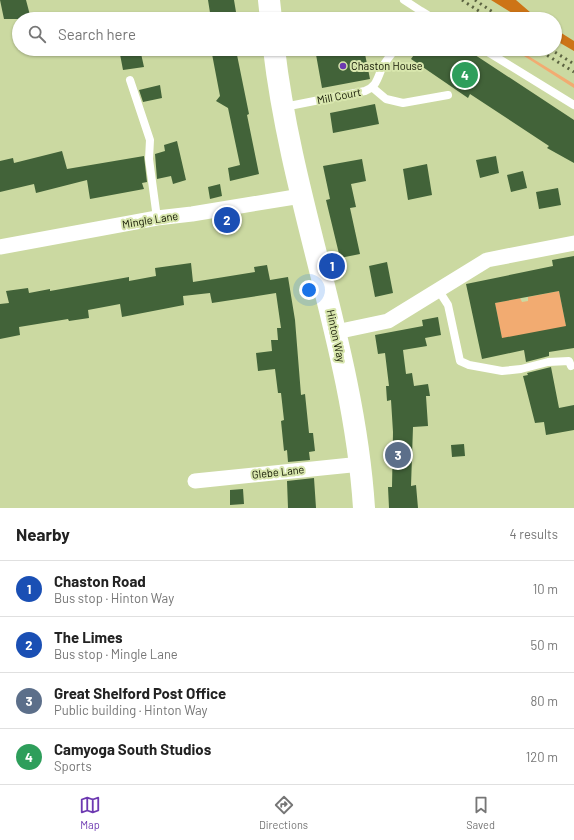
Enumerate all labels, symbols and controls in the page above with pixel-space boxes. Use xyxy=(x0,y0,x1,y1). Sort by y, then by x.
search box xyxy=(12,12,562,56)
icon: search xyxy=(26,23,48,45)
text: Search here xyxy=(58,25,136,43)
place label: Chaston House xyxy=(351,59,423,72)
pin: 4 xyxy=(452,60,478,90)
marker: Chaston House xyxy=(338,61,348,71)
street label: Mill Court xyxy=(316,85,362,106)
pin: 2 xyxy=(214,205,240,235)
street label: Mingle Lane xyxy=(121,209,179,230)
pin: 1 xyxy=(319,251,345,281)
your location xyxy=(299,280,319,300)
street label: Hinton Way xyxy=(325,308,348,363)
pin: 3 xyxy=(385,440,411,470)
street label: Glebe Lane xyxy=(251,462,305,481)
text: Nearby xyxy=(16,524,70,544)
text: 4 results xyxy=(510,526,558,542)
text: Chaston Road xyxy=(54,572,146,590)
text: 1 xyxy=(27,581,31,597)
text: 10 m xyxy=(533,581,558,597)
text: Bus stop · Hinton Way xyxy=(54,590,174,606)
text: The Limes xyxy=(54,628,123,646)
text: 2 xyxy=(25,637,33,653)
text: 50 m xyxy=(531,637,558,653)
text: Bus stop · Mingle Lane xyxy=(54,646,178,662)
text: Great Shelford Post Office xyxy=(54,684,226,702)
text: 3 xyxy=(25,693,33,709)
text: 80 m xyxy=(531,693,558,709)
text: Public building · Hinton Way xyxy=(54,702,208,718)
text: Camyoga South Studios xyxy=(54,740,211,758)
text: 4 xyxy=(25,749,33,765)
text: 120 m xyxy=(526,749,558,765)
text: Sports xyxy=(54,758,92,774)
tab: Map xyxy=(79,794,101,831)
tab: Directions xyxy=(259,794,308,831)
tab: Saved xyxy=(466,794,495,831)

